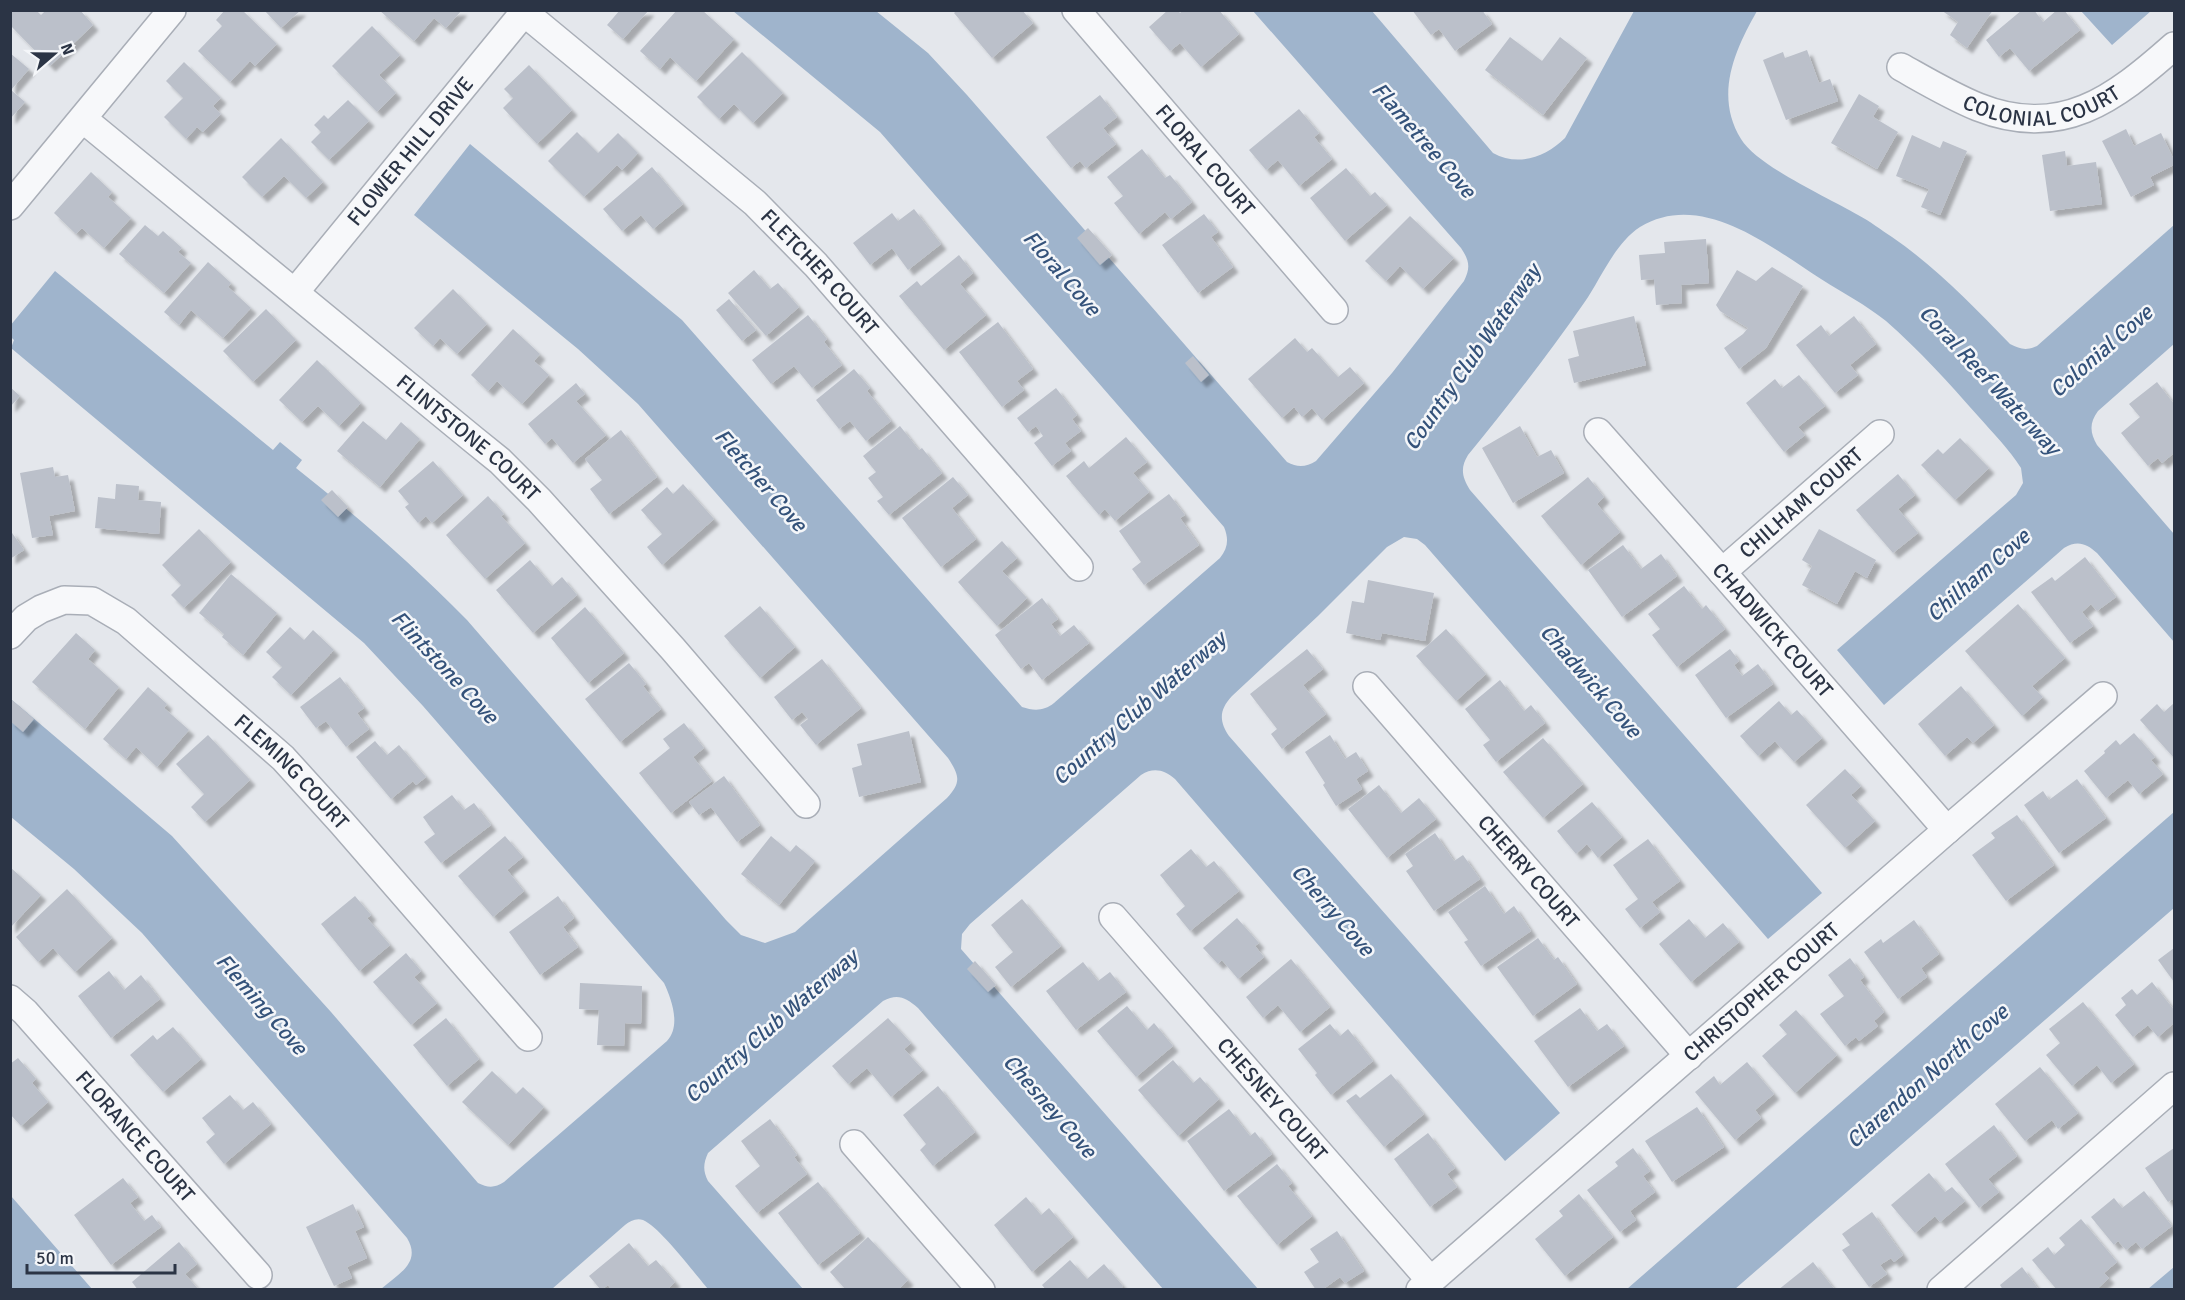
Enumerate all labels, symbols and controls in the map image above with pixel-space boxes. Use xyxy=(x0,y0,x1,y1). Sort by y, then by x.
north arrow xyxy=(24,24,84,84)
text: N xyxy=(56,41,78,58)
street label: FLOWER HILL DRIVE xyxy=(342,71,479,231)
water label: Flametree Cove xyxy=(1366,76,1482,204)
street label: COLONIAL COURT xyxy=(1959,80,2125,132)
street label: FLORAL COURT xyxy=(1150,99,1261,222)
street label: FLETCHER COURT xyxy=(755,203,885,341)
water label: Floral Cove xyxy=(1017,225,1107,322)
water label: Country Club Waterway xyxy=(1398,257,1548,455)
water label: Colonial Cove xyxy=(2044,298,2159,403)
water label: Coral Reef Waterway xyxy=(1914,300,2068,462)
street label: FLINTSTONE COURT xyxy=(391,369,546,507)
water label: Fletcher Cove xyxy=(709,423,814,538)
street label: CHILHAM COURT xyxy=(1734,442,1869,564)
water label: Chilham Cove xyxy=(1921,522,2036,627)
street label: CHADWICK COURT xyxy=(1707,557,1839,703)
water label: Flintstone Cove xyxy=(386,605,505,730)
water label: Chadwick Cove xyxy=(1534,619,1648,744)
water label: Country Club Waterway xyxy=(1047,624,1233,791)
street label: FLEMING COURT xyxy=(229,708,355,835)
street label: CHERRY COURT xyxy=(1472,810,1585,934)
water label: Cherry Cove xyxy=(1286,858,1381,962)
street label: CHRISTOPHER COURT xyxy=(1678,917,1845,1067)
water label: Country Club Waterway xyxy=(679,942,865,1109)
water label: Fleming Cove xyxy=(211,948,314,1061)
water label: Clarendon North Cove xyxy=(1840,998,2014,1154)
street label: CHESNEY COURT xyxy=(1211,1032,1333,1167)
water label: Chesney Cove xyxy=(998,1049,1103,1164)
street label: FLORANCE COURT xyxy=(70,1065,201,1208)
scale bar xyxy=(27,1237,176,1275)
text: 50 m xyxy=(36,1247,74,1269)

